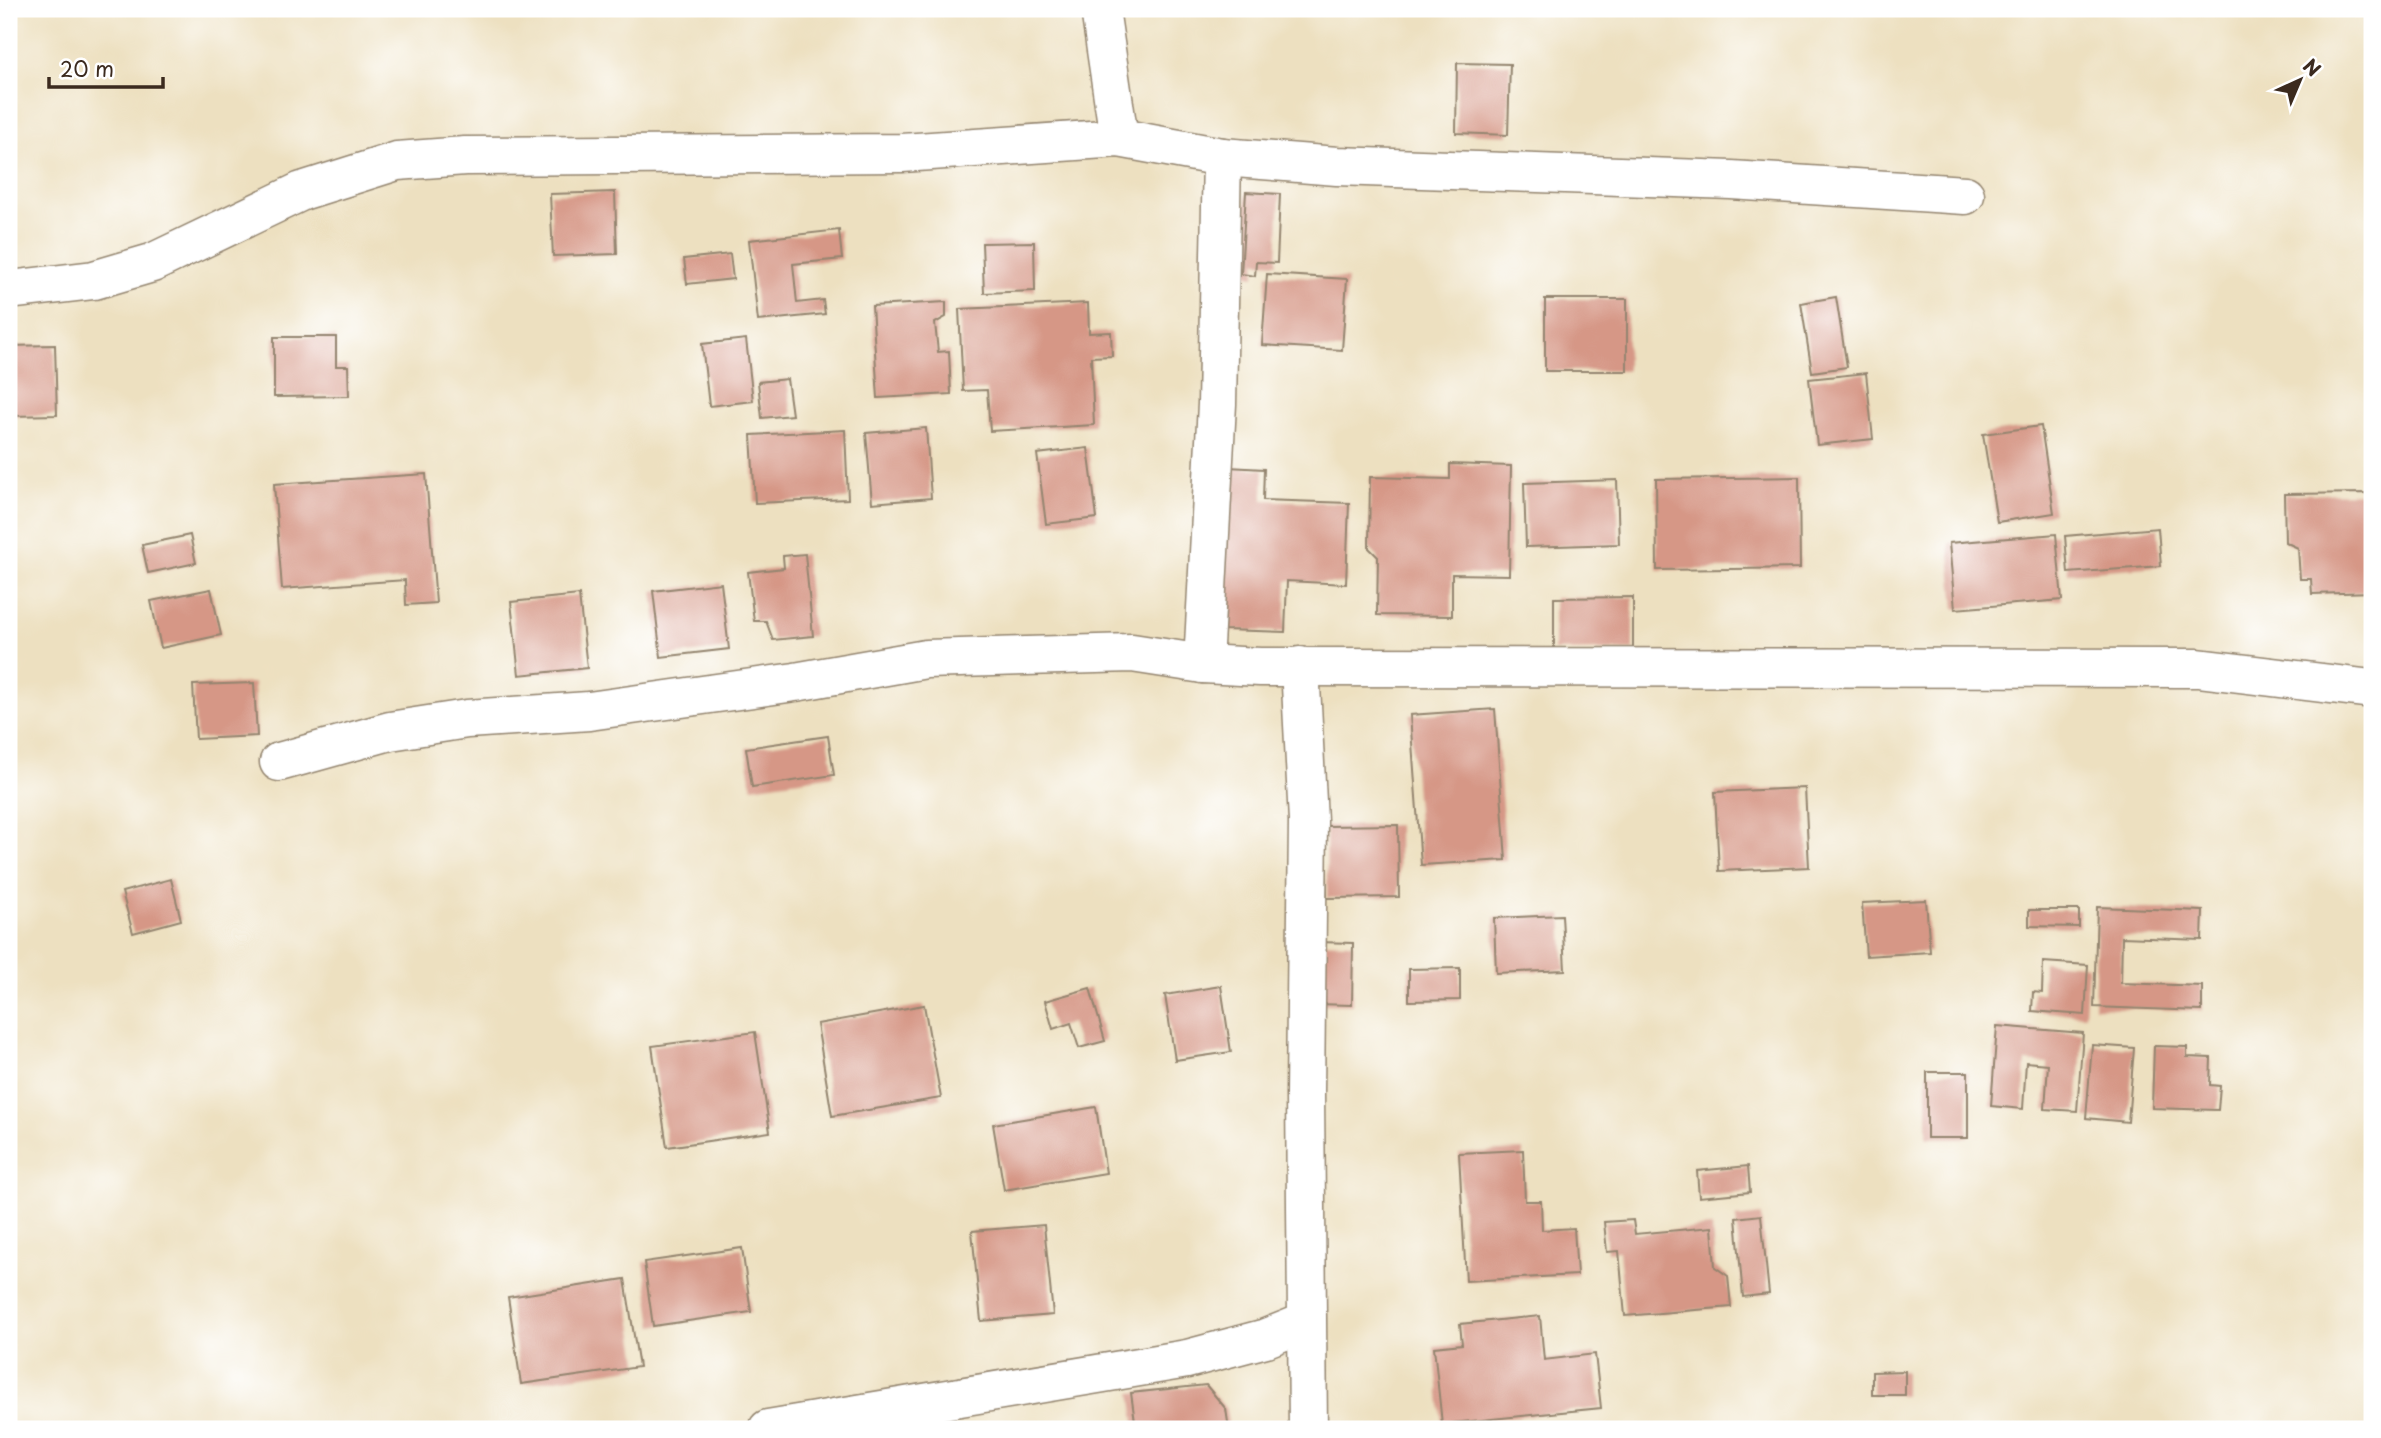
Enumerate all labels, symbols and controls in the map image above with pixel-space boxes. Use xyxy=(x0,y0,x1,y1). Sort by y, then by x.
scale bar xyxy=(49,46,163,90)
north arrow xyxy=(2266,46,2336,116)
text: 20 m xyxy=(60,52,114,84)
text: N xyxy=(2297,52,2328,82)

